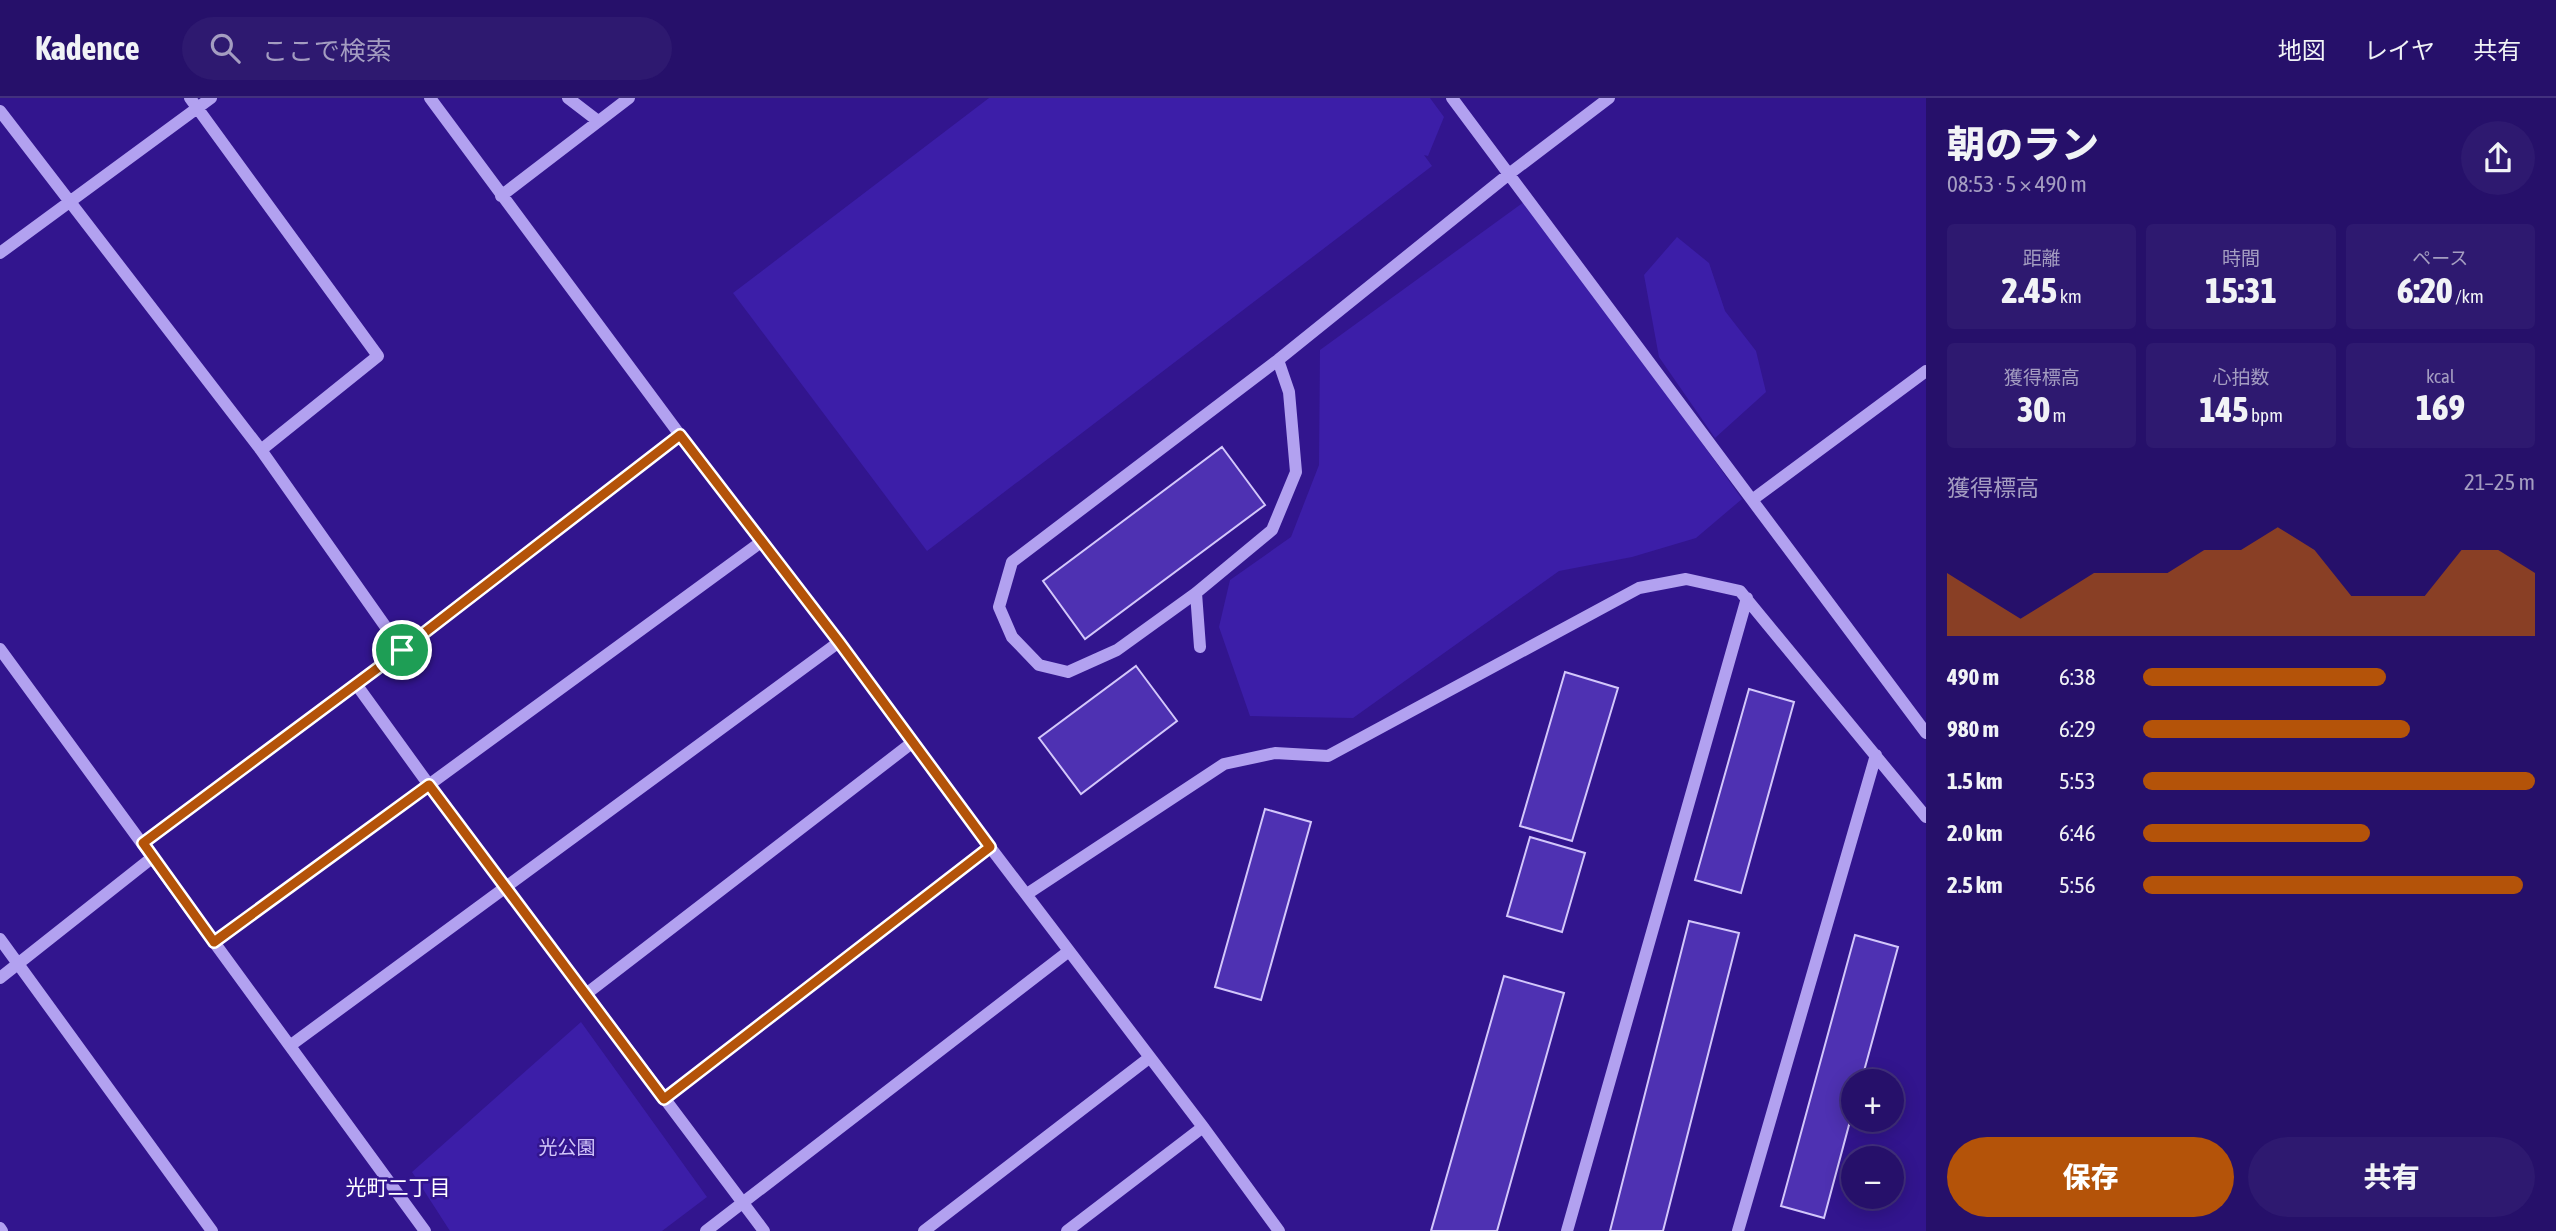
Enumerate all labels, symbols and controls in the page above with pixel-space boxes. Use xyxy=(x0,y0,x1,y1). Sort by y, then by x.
search box xyxy=(182,17,672,80)
text: Kadence xyxy=(35,29,140,67)
icon: search xyxy=(206,29,244,67)
text: ここで検索 xyxy=(262,36,392,66)
text: 地図 xyxy=(2278,37,2326,64)
text: レイヤ xyxy=(2364,37,2435,64)
text: 共有 xyxy=(2473,37,2521,64)
button: share xyxy=(2461,121,2535,195)
text: 朝のラン xyxy=(1947,123,2099,166)
text: 08:53 · 5 × 490 m xyxy=(1947,171,2087,197)
text: 距離 xyxy=(2023,247,2061,269)
text: 時間 xyxy=(2222,247,2260,269)
text: ペース xyxy=(2412,247,2468,269)
text: 2.45 xyxy=(2002,270,2057,310)
text: 15:31 xyxy=(2205,270,2277,310)
text: 6:20 xyxy=(2397,270,2453,310)
text: km xyxy=(2057,285,2082,307)
text: /km xyxy=(2453,285,2484,307)
text: kcal xyxy=(2426,365,2455,387)
text: 獲得標高 xyxy=(2004,366,2080,388)
text: 心拍数 xyxy=(2212,366,2270,388)
text: 169 xyxy=(2416,387,2465,427)
text: 30 xyxy=(2017,389,2050,429)
text: 145 xyxy=(2199,389,2249,429)
text: m xyxy=(2050,404,2066,426)
text: bpm xyxy=(2249,404,2283,426)
text: 21–25 m xyxy=(2464,469,2535,495)
text: 獲得標高 xyxy=(1947,475,2039,501)
pin xyxy=(372,620,432,680)
icon: arrive xyxy=(383,631,421,669)
text: 490 m xyxy=(1947,664,1999,690)
text: 6:38 xyxy=(2059,664,2096,690)
text: 980 m xyxy=(1947,716,1999,742)
text: 6:29 xyxy=(2059,716,2096,742)
text: 1.5 km xyxy=(1947,768,2003,794)
text: 5:53 xyxy=(2059,768,2096,794)
text: 2.0 km xyxy=(1947,820,2003,846)
text: 6:46 xyxy=(2059,820,2096,846)
text: 2.5 km xyxy=(1947,872,2003,898)
text: 5:56 xyxy=(2059,872,2096,898)
map controls xyxy=(1841,1069,1904,1209)
button: + xyxy=(1841,1069,1904,1132)
park label: 光公園 xyxy=(538,1136,596,1158)
button: 保存 xyxy=(1947,1137,2234,1217)
button: 共有 xyxy=(2248,1137,2535,1217)
button: − xyxy=(1841,1146,1904,1209)
district label: 光町二丁目 xyxy=(346,1175,451,1199)

